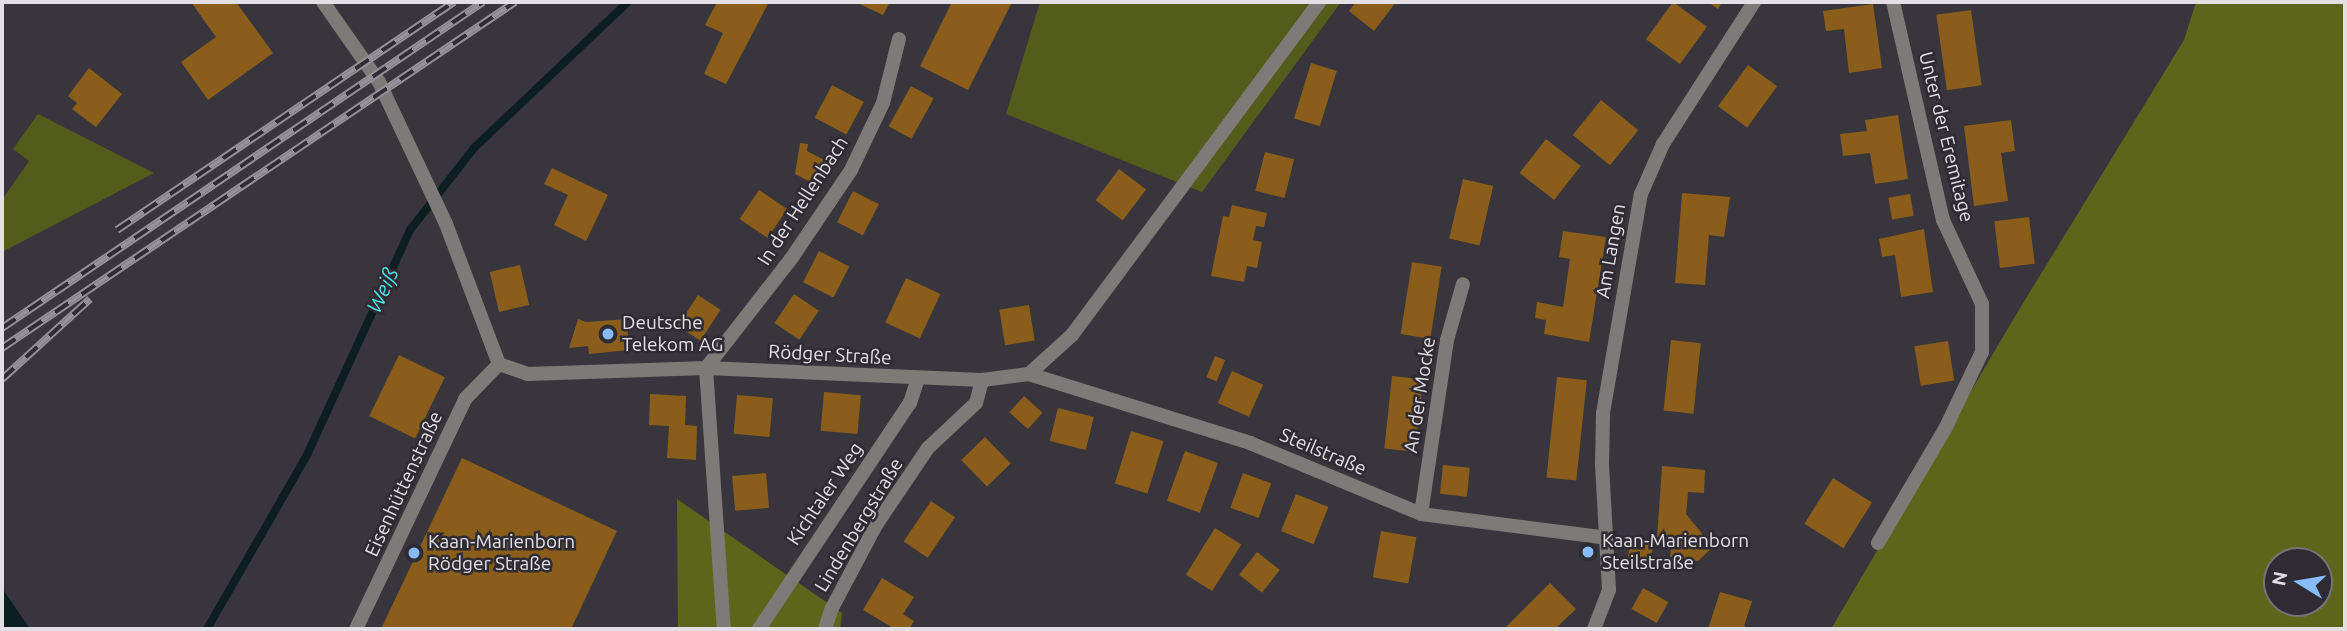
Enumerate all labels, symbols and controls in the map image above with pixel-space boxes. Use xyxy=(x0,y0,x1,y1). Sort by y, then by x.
street label: Unter der Eremitage xyxy=(1914,50,1978,224)
street label: In der Hellenbach xyxy=(753,132,853,270)
street label: Am Langen xyxy=(1591,202,1631,300)
water label: Weiß xyxy=(361,263,403,317)
place label: Deutsche Telekom AG xyxy=(622,312,723,356)
marker: Deutsche Telekom AG xyxy=(600,326,616,342)
street label: An der Mocke xyxy=(1400,335,1440,455)
street label: Rödger Straße xyxy=(768,340,892,370)
street label: Eisenhüttenstraße xyxy=(360,408,448,560)
street label: Steilstraße xyxy=(1276,424,1370,480)
street label: Kichtaler Weg xyxy=(782,438,868,550)
street label: Lindenbergstraße xyxy=(810,454,908,596)
place label: Kaan-Marienborn Steilstraße xyxy=(1602,530,1749,574)
place label: Kaan-Marienborn Rödger Straße xyxy=(428,531,575,575)
marker: Kaan-Marienborn Steilstraße xyxy=(1580,544,1596,560)
marker: Kaan-Marienborn Rödger Straße xyxy=(406,545,422,561)
north arrow xyxy=(2263,547,2333,617)
text: N xyxy=(2267,569,2292,587)

